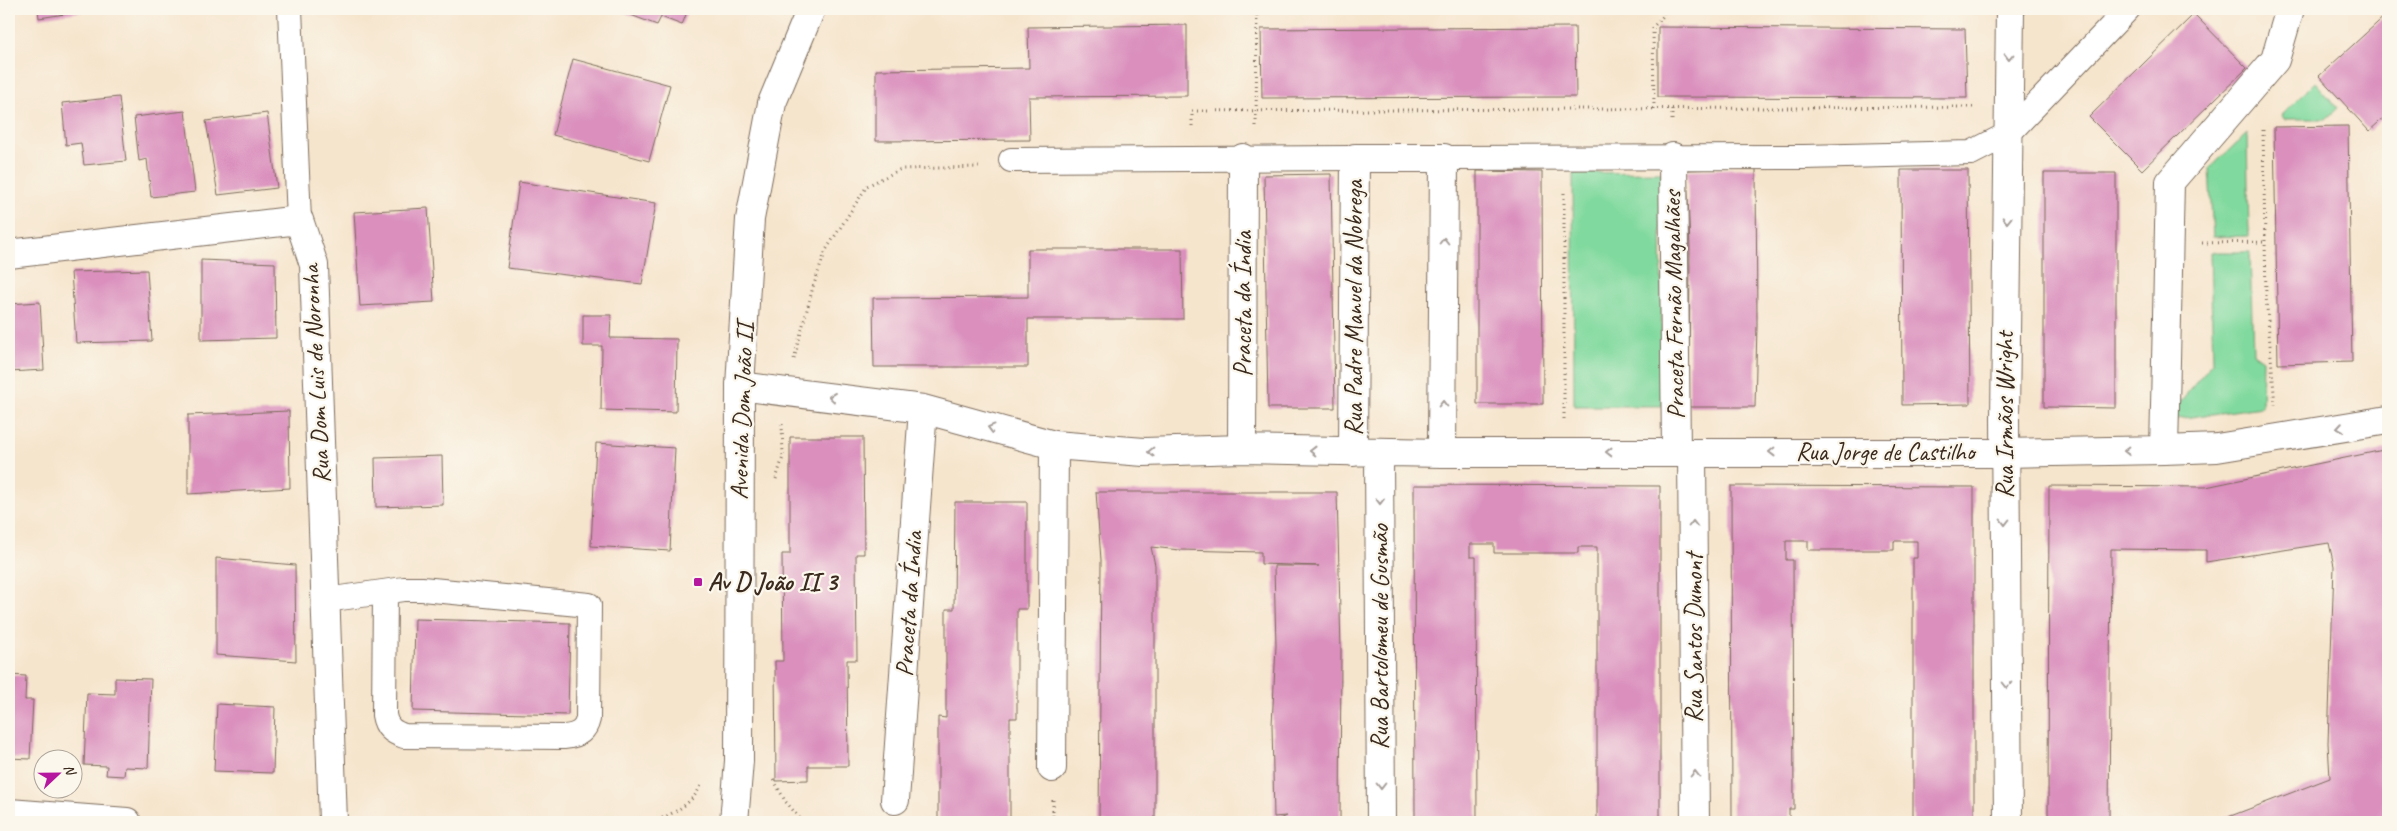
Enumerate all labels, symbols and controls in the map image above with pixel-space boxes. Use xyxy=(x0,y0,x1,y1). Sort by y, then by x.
one-way arrow xyxy=(2004,54,2014,62)
street label: Rua Padre Manuel da Nobrega xyxy=(1338,178,1370,436)
street label: Praceta Fernão Magalhães xyxy=(1656,188,1692,419)
one-way arrow xyxy=(2002,216,2012,224)
street label: Praceta da Índia xyxy=(1227,229,1259,377)
one-way arrow xyxy=(1439,237,1449,245)
street label: Rua Dom Luis de Noronha xyxy=(294,261,338,484)
street label: Avenida Dom João II xyxy=(723,317,761,500)
street label: Rua Irmãos Wright xyxy=(1989,329,2021,498)
one-way arrow xyxy=(827,392,835,403)
one-way arrow xyxy=(1438,400,1448,408)
one-way arrow xyxy=(2336,422,2344,432)
one-way arrow xyxy=(987,423,995,433)
street label: Rua Jorge de Castilho xyxy=(1796,436,1978,468)
one-way arrow xyxy=(2123,445,2131,456)
one-way arrow xyxy=(1309,446,1316,456)
one-way arrow xyxy=(1146,447,1154,457)
one-way arrow xyxy=(1605,447,1613,457)
one-way arrow xyxy=(1768,447,1776,457)
one-way arrow xyxy=(1375,497,1385,505)
one-way arrow xyxy=(1688,519,1698,527)
one-way arrow xyxy=(2000,519,2010,527)
street label: Rua Bartolomeu de Gusmão xyxy=(1364,523,1396,750)
street label: Praceta da Índia xyxy=(888,528,930,678)
street label: Rua Santos Dumont xyxy=(1678,550,1710,723)
place label: Av D João II 3 xyxy=(708,566,840,598)
marker: Av D João II 3 xyxy=(692,576,704,588)
one-way arrow xyxy=(2001,681,2012,689)
north arrow xyxy=(32,748,82,798)
text: N xyxy=(60,762,80,779)
one-way arrow xyxy=(1690,769,1700,777)
one-way arrow xyxy=(1376,782,1386,790)

